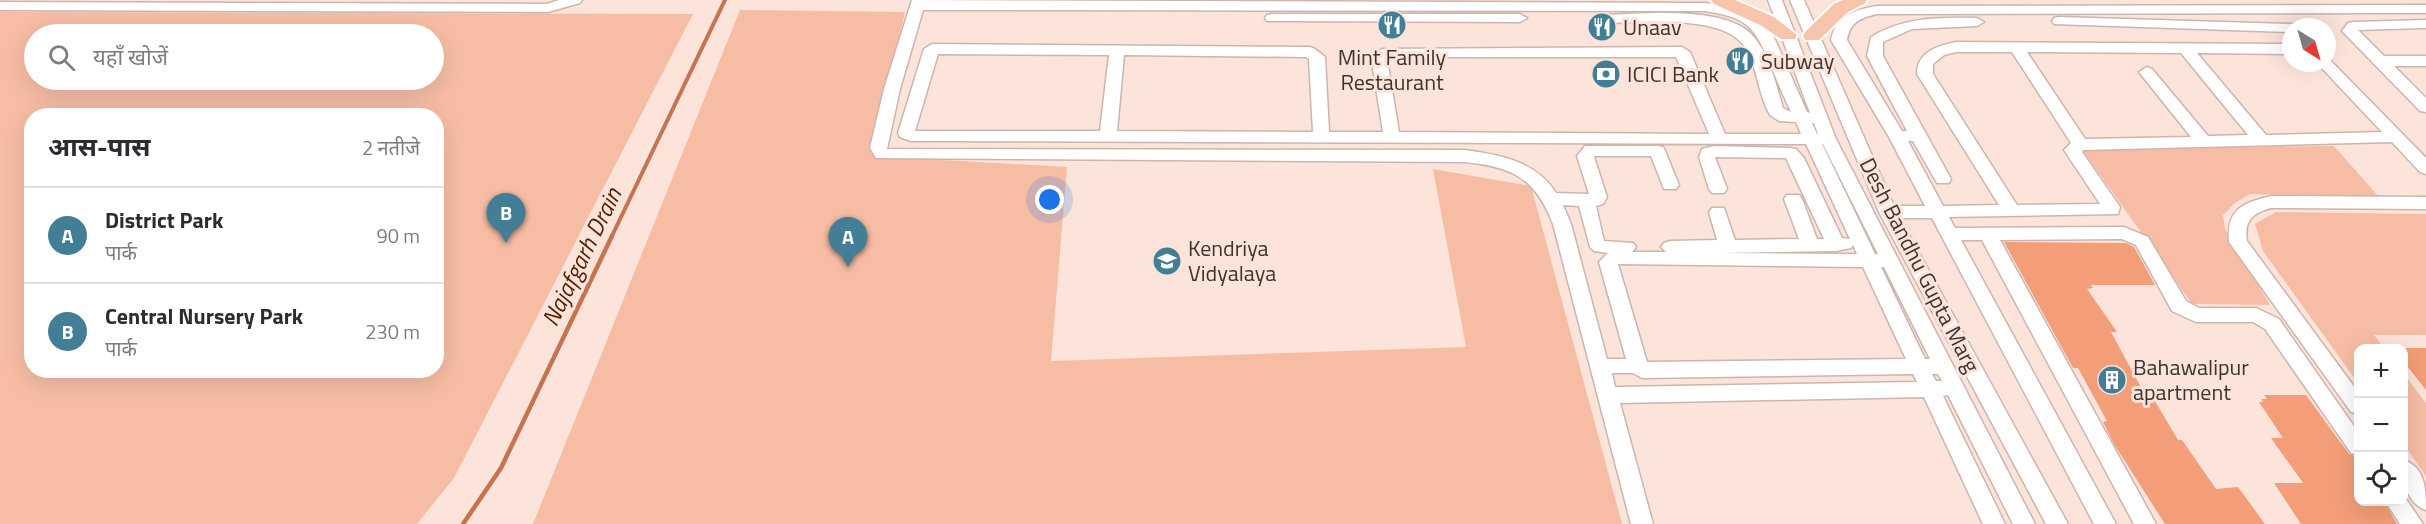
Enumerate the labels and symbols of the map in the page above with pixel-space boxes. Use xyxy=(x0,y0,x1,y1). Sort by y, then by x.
restaurant icon: Mint Family Restaurant xyxy=(1376,9,1408,41)
place label: Unaav xyxy=(1623,10,1682,44)
restaurant icon: Unaav xyxy=(1586,11,1618,43)
north arrow xyxy=(2282,18,2336,72)
place label: Mint Family Restaurant xyxy=(1338,40,1447,99)
place label: Subway xyxy=(1761,44,1835,78)
restaurant icon: Subway xyxy=(1724,45,1756,77)
place label: ICICI Bank xyxy=(1627,57,1719,91)
bank icon: ICICI Bank xyxy=(1590,58,1622,90)
street label: Desh Bandhu Gupta Marg xyxy=(1851,152,1989,378)
water label: Najafgarh Drain xyxy=(532,180,631,332)
your location xyxy=(1035,185,1064,214)
pin: B xyxy=(486,194,526,243)
pin: A xyxy=(828,218,868,267)
place label: Kendriya Vidyalaya xyxy=(1188,231,1276,290)
school or university icon: Kendriya Vidyalaya xyxy=(1151,245,1183,277)
place label: Bahawalipur apartment xyxy=(2133,350,2249,409)
building icon: Bahawalipur apartment xyxy=(2096,364,2128,396)

